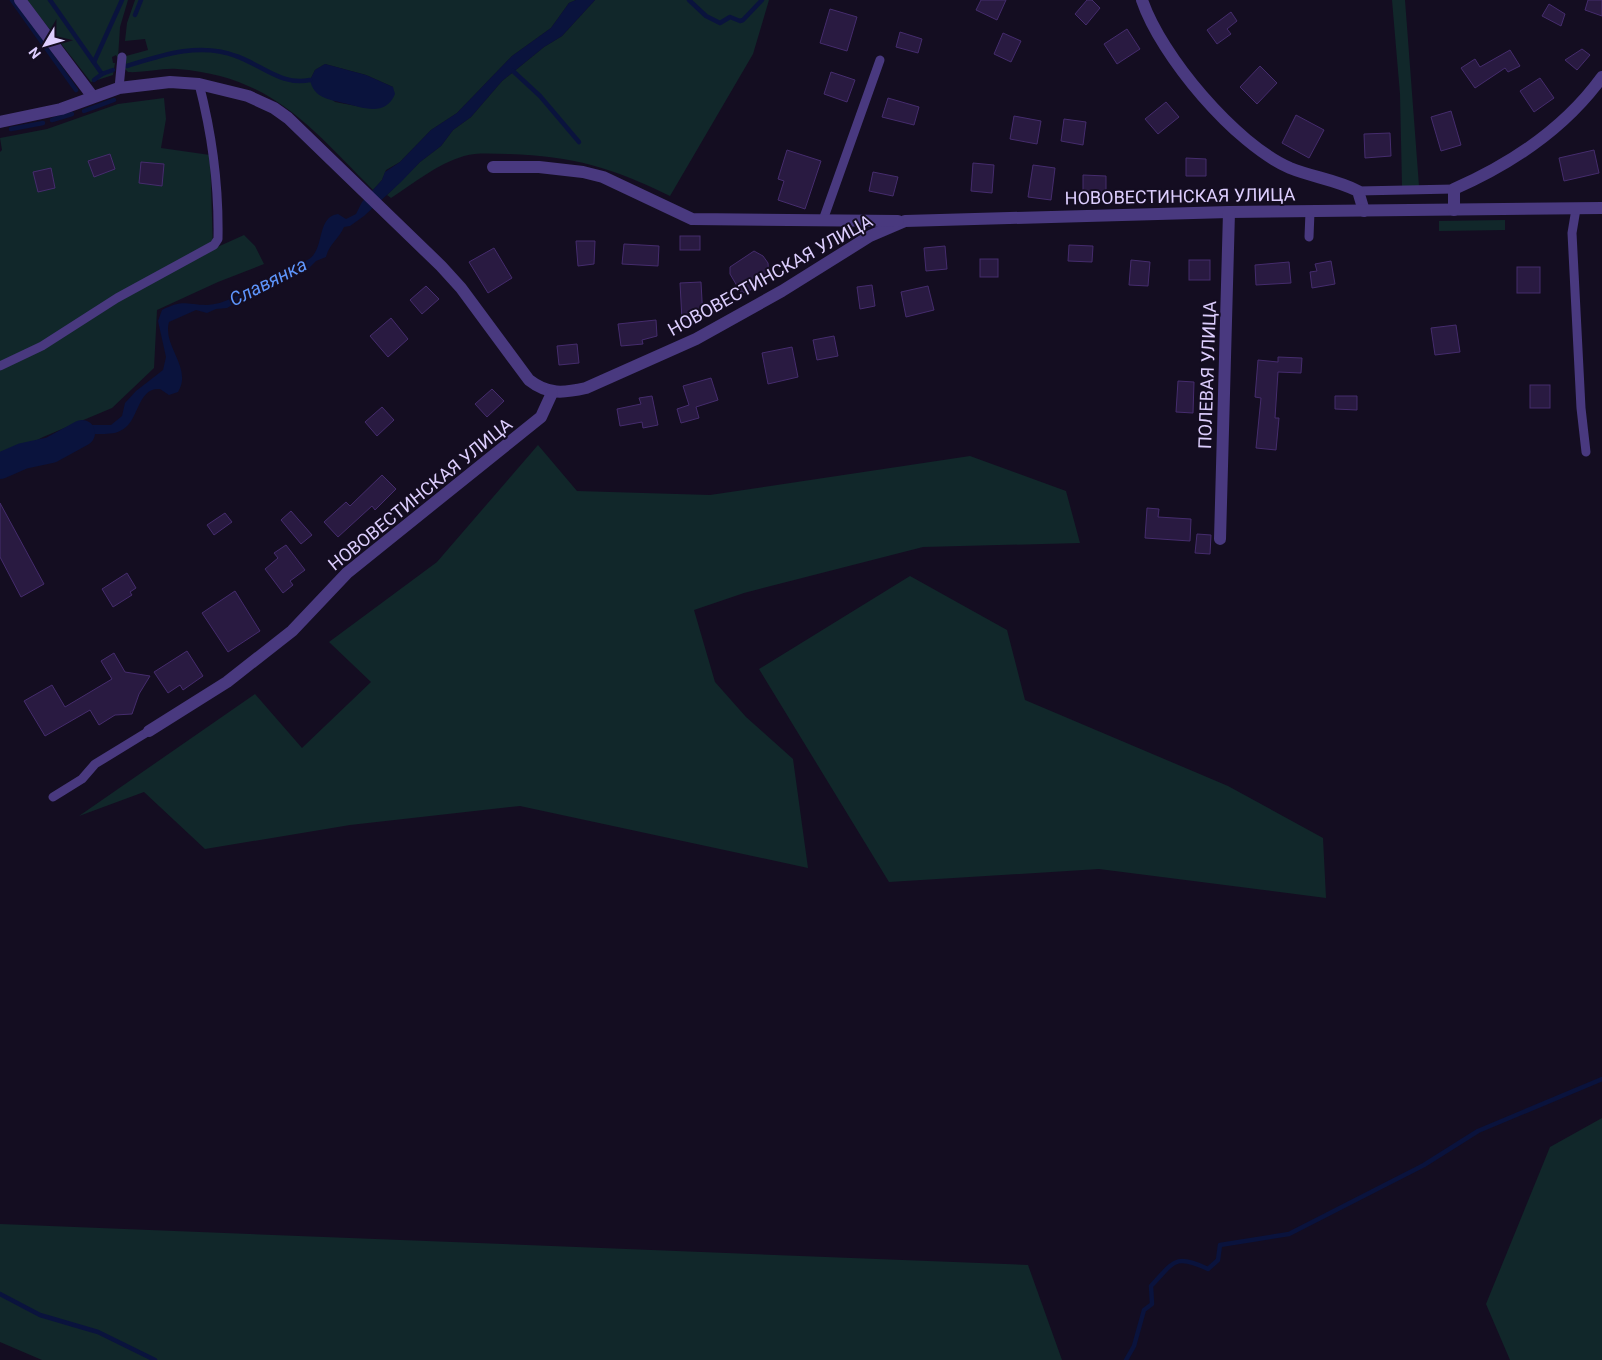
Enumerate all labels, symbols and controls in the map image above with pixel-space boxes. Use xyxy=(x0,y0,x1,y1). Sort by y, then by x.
north arrow xyxy=(20,20,70,70)
text: N xyxy=(25,44,44,62)
street label: НОВОВЕСТИНСКАЯ УЛИЦА xyxy=(1065,183,1296,209)
street label: НОВОВЕСТИНСКАЯ УЛИЦА xyxy=(664,210,876,340)
water label: Славянка xyxy=(225,253,311,311)
street label: ПОЛЕВАЯ УЛИЦА xyxy=(1194,300,1220,449)
street label: НОВОВЕСТИНСКАЯ УЛИЦА xyxy=(324,413,516,575)

